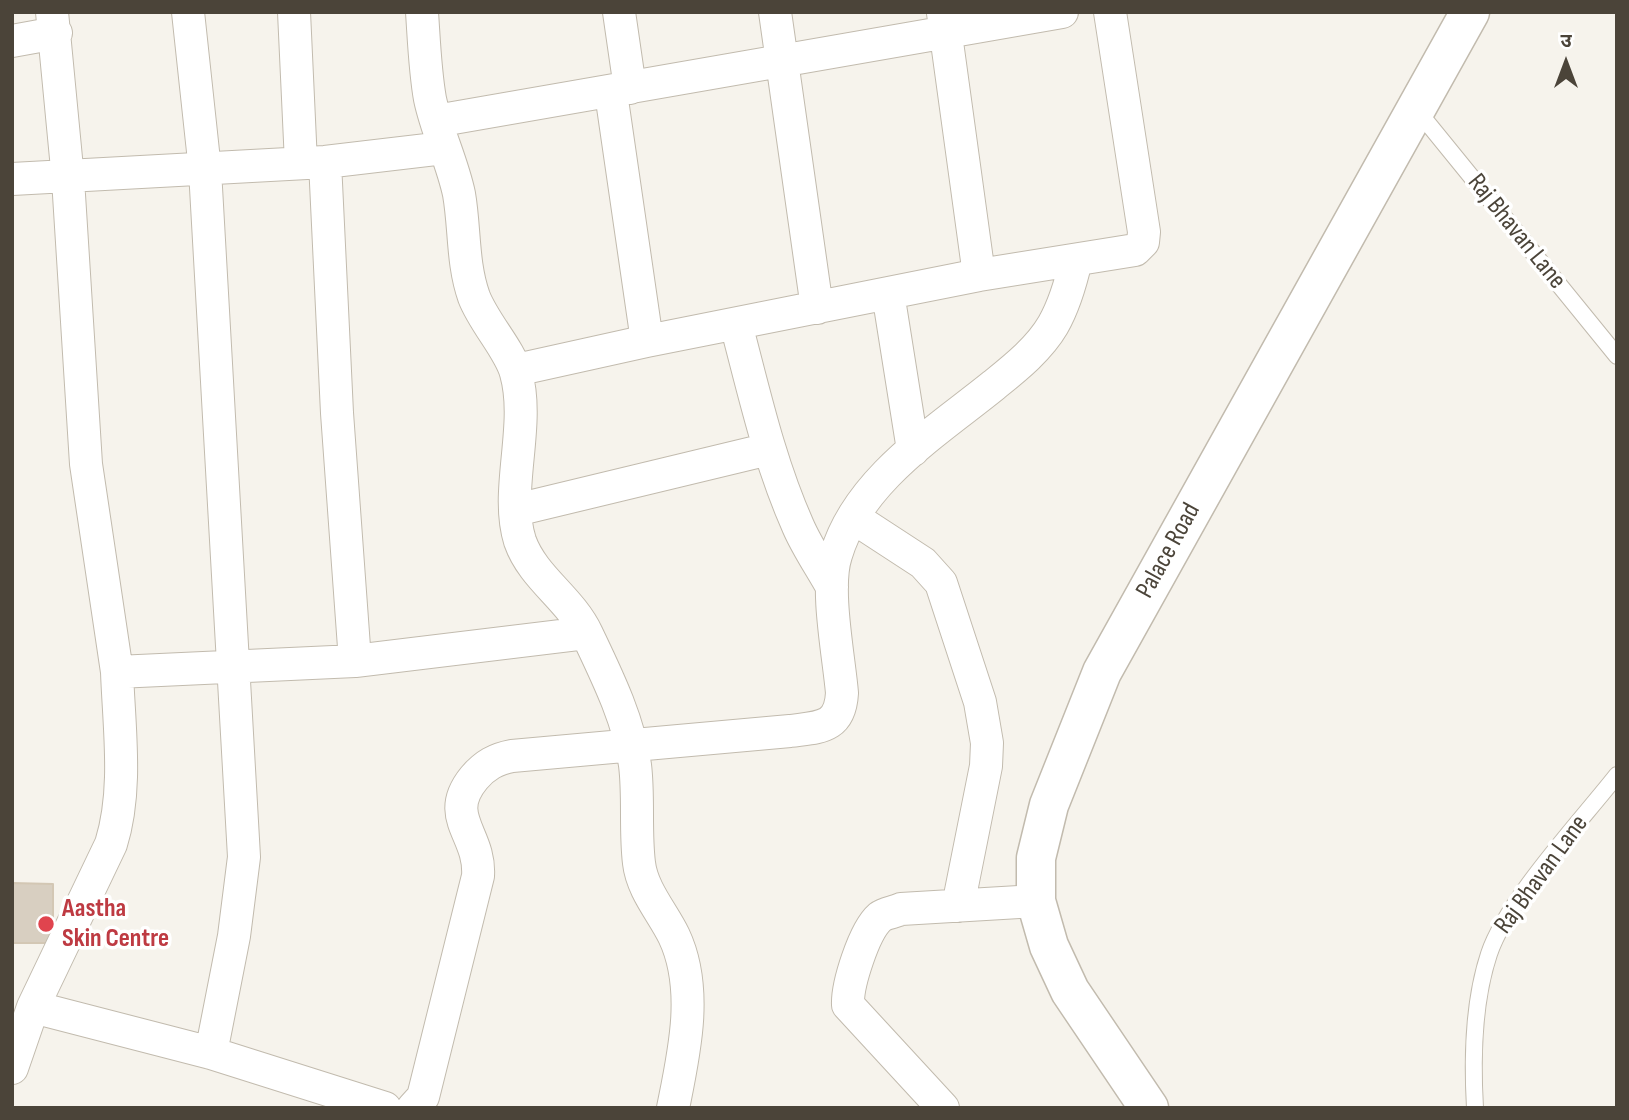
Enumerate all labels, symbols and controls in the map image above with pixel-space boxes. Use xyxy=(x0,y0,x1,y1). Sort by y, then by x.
north arrow xyxy=(1531,28,1601,98)
text: उ xyxy=(1560,30,1572,53)
street label: Raj Bhavan Lane xyxy=(1460,168,1572,296)
street label: Palace Road xyxy=(1130,498,1208,604)
street label: Raj Bhavan Lane xyxy=(1488,810,1596,940)
place label: Aastha Skin Centre xyxy=(62,893,169,954)
marker: Aastha Skin Centre xyxy=(36,914,56,934)

